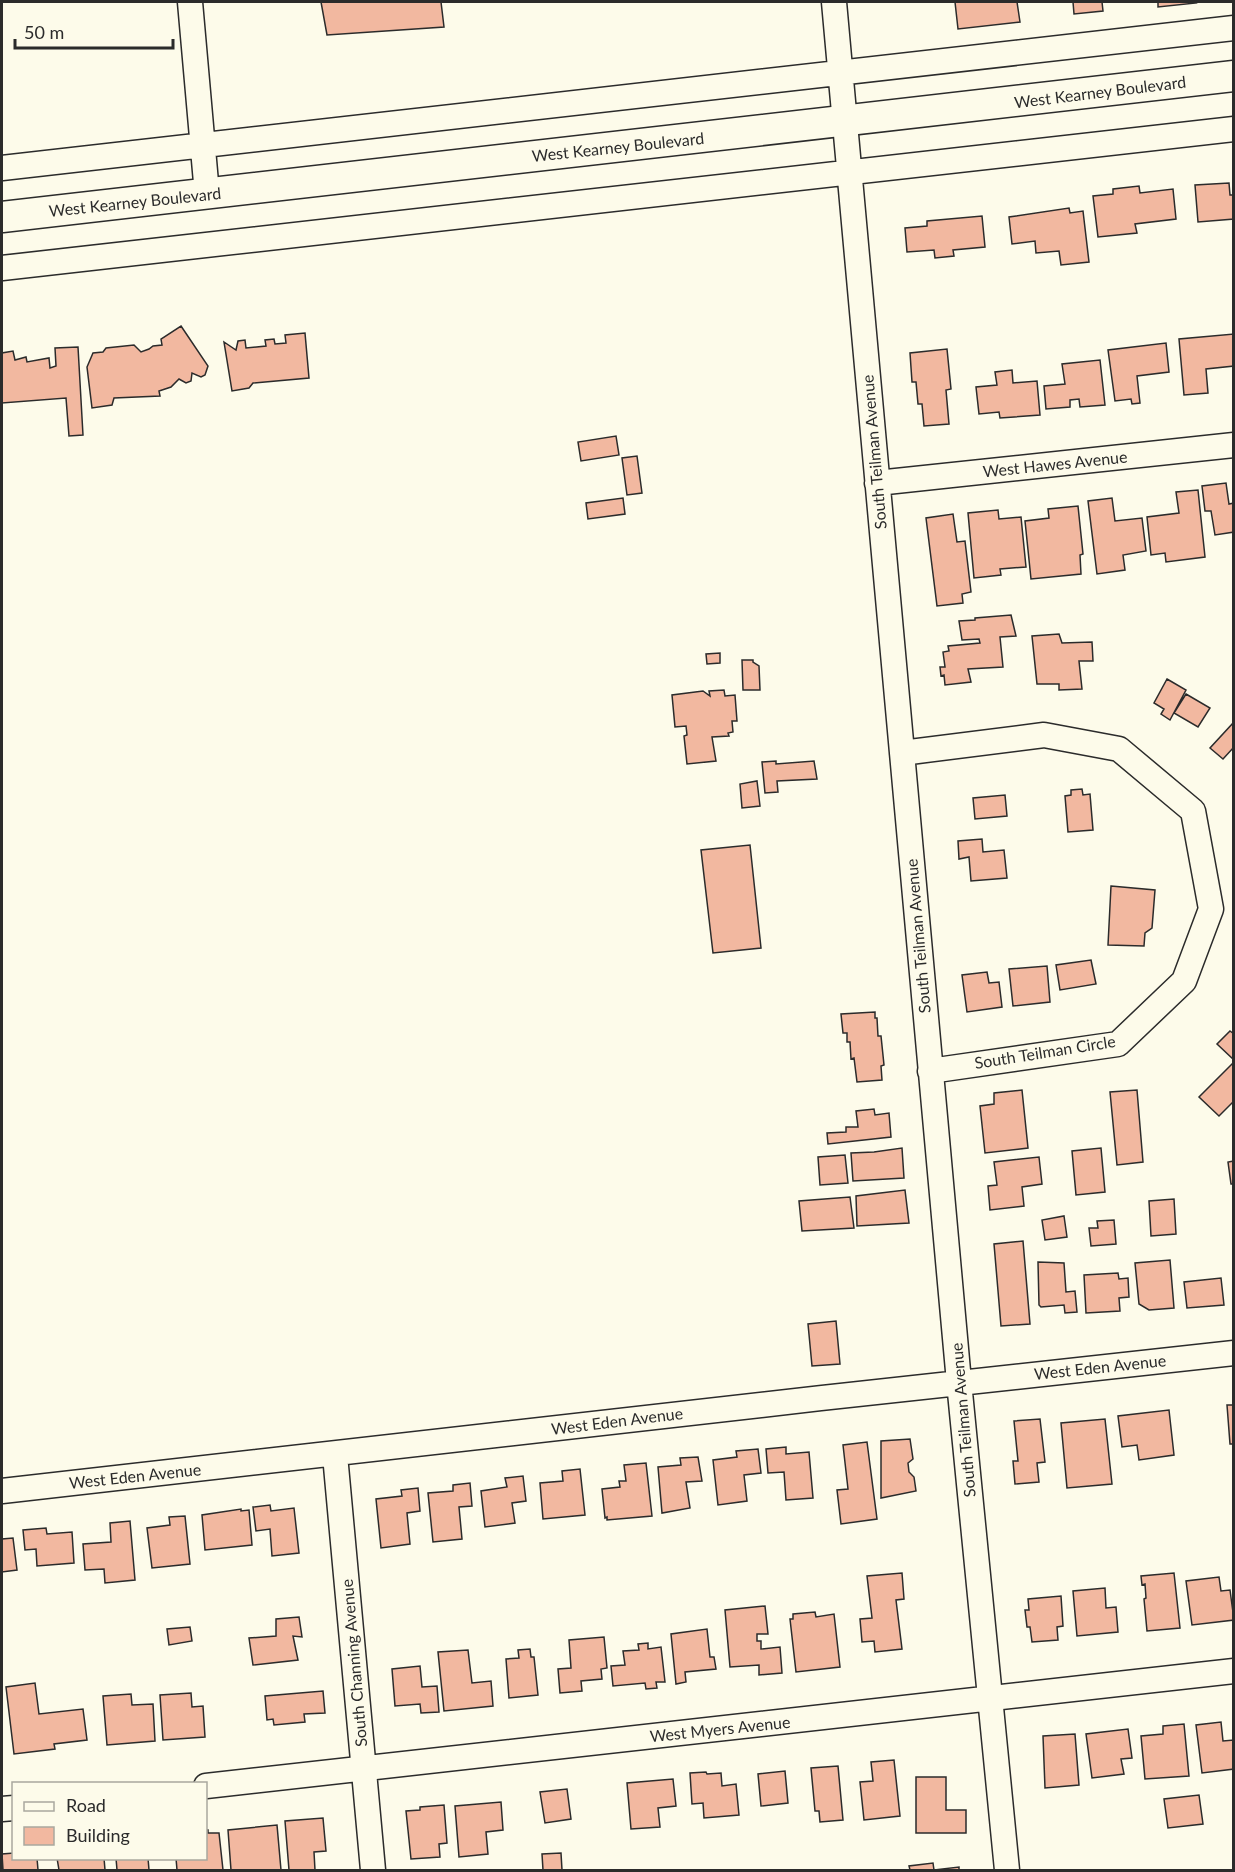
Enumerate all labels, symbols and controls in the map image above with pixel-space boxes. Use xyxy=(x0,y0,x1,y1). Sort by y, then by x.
scale bar xyxy=(15,12,172,50)
text: 50 m xyxy=(24,21,64,43)
street label: West Kearney Boulevard xyxy=(1013,72,1187,111)
street label: West Kearney Boulevard xyxy=(531,128,705,165)
street label: West Kearney Boulevard xyxy=(48,183,222,220)
street label: South Teilman Avenue xyxy=(857,374,890,530)
street label: West Hawes Avenue xyxy=(982,446,1128,481)
street label: South Teilman Avenue xyxy=(901,858,934,1014)
street label: South Teilman Circle xyxy=(973,1031,1117,1072)
street label: South Teilman Avenue xyxy=(946,1342,979,1498)
street label: West Eden Avenue xyxy=(1033,1350,1167,1383)
street label: West Eden Avenue xyxy=(550,1403,684,1438)
street label: West Eden Avenue xyxy=(68,1459,202,1492)
street label: South Channing Avenue xyxy=(337,1578,370,1748)
street label: West Myers Avenue xyxy=(649,1712,791,1745)
legend xyxy=(12,1782,207,1860)
text: Road xyxy=(66,1794,106,1816)
text: Building xyxy=(66,1824,130,1846)

